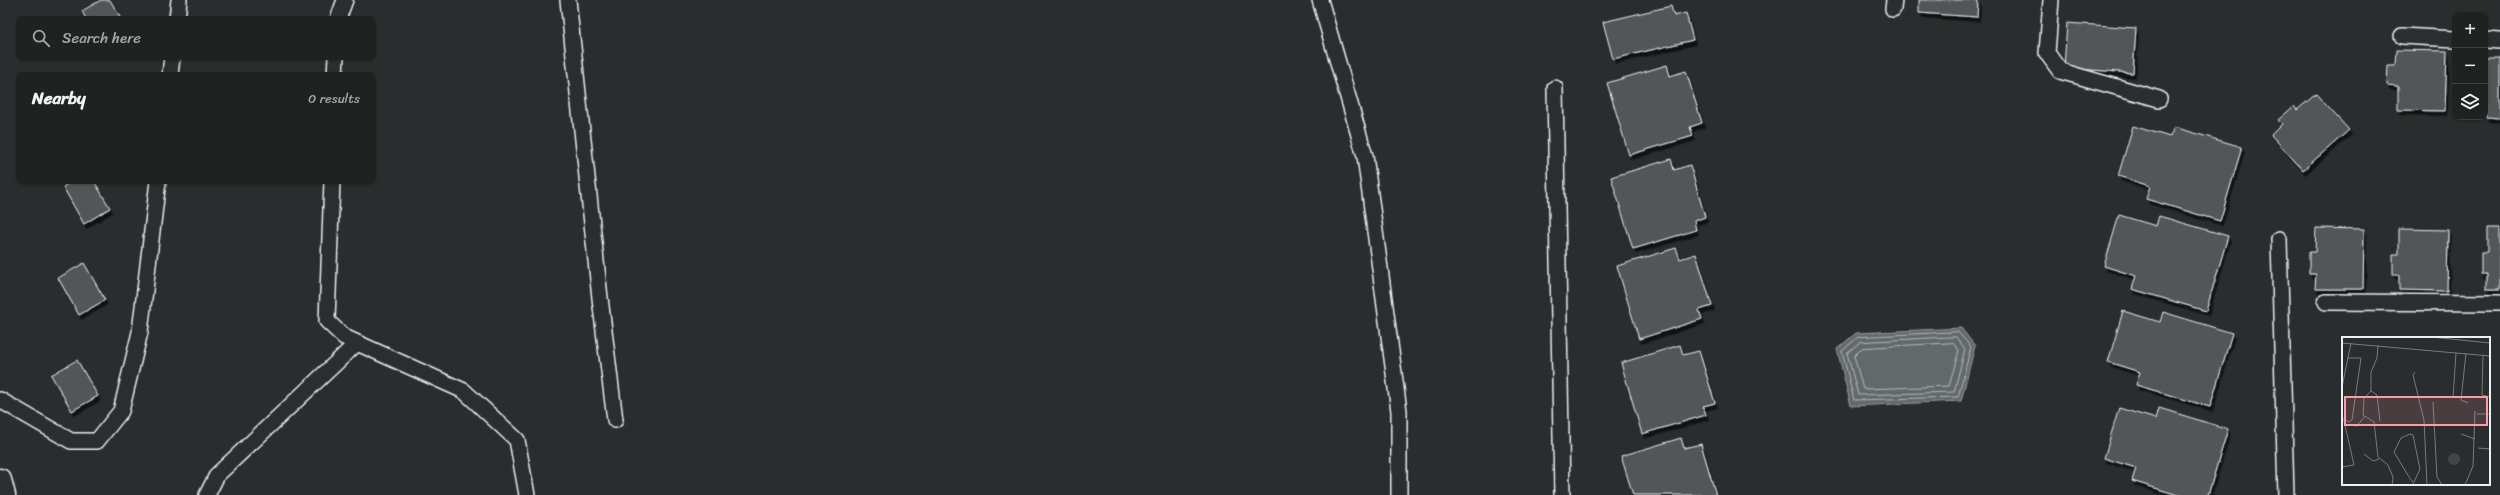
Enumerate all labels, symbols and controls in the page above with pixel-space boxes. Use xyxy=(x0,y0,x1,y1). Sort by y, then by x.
map controls xyxy=(2452,12,2488,120)
button: + xyxy=(2452,12,2488,48)
search box xyxy=(16,16,376,60)
text: Search here xyxy=(62,25,141,51)
icon: search xyxy=(30,27,52,49)
button: − xyxy=(2452,48,2488,84)
text: Nearby xyxy=(32,83,86,113)
button: layers xyxy=(2452,84,2488,120)
text: 0 results xyxy=(308,87,360,110)
inset map xyxy=(2342,337,2490,485)

